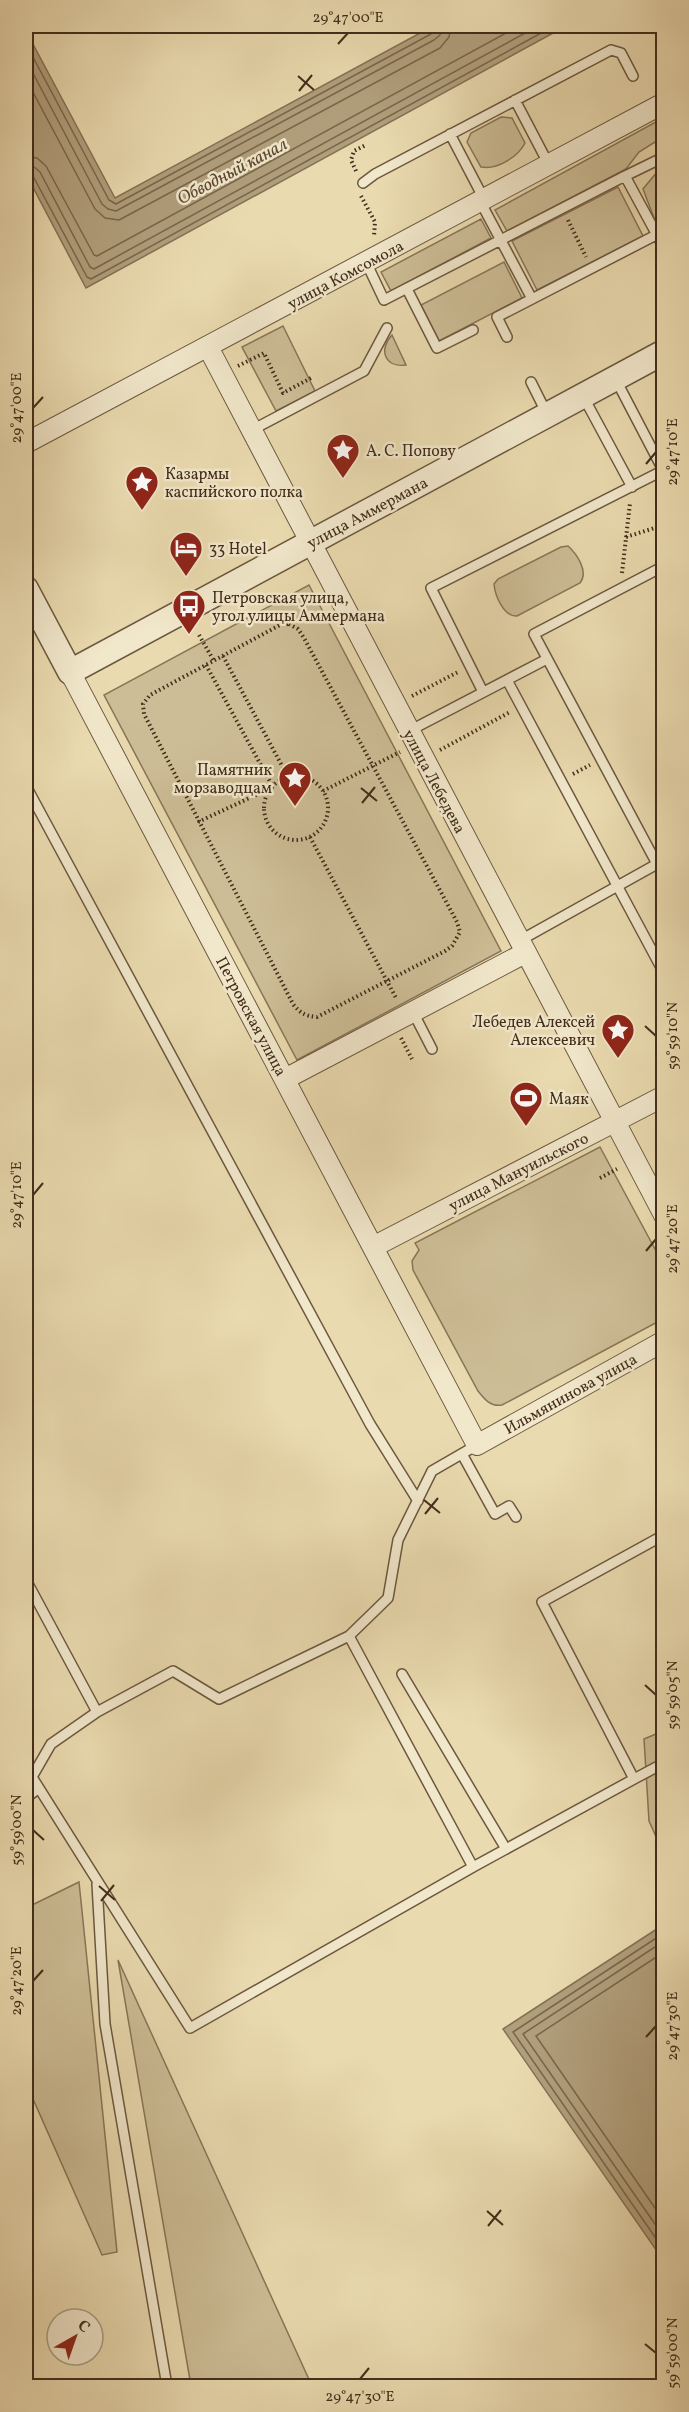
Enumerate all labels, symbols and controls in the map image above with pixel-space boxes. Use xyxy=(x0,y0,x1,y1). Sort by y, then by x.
text: 29°47'00"E xyxy=(313,8,383,29)
water label: Обводный канал xyxy=(173,133,293,212)
street label: улица Комсомола xyxy=(284,236,408,316)
text: 29°47'00"E xyxy=(7,373,28,443)
text: 29°47'10"E xyxy=(663,418,684,486)
place icon: А. С. Попову xyxy=(325,432,361,479)
place label: А. С. Попову xyxy=(366,441,456,463)
place icon: Казармы каспийского полка xyxy=(124,464,160,511)
place label: Казармы каспийского полка xyxy=(165,464,303,504)
street label: улица Аммермана xyxy=(304,473,432,555)
hotel icon: 33 Hotel xyxy=(168,530,204,577)
place label: 33 Hotel xyxy=(209,539,267,561)
bus stop icon: Петровская улица, угол улицы Аммермана xyxy=(171,588,207,635)
place label: Петровская улица, угол улицы Аммермана xyxy=(212,588,385,628)
street label: улица Лебедева xyxy=(397,726,470,838)
place label: Памятник морзаводцам xyxy=(174,760,272,800)
place icon: Памятник морзаводцам xyxy=(277,760,313,807)
street label: Петровская улица xyxy=(209,953,291,1081)
text: 59°59'10"N xyxy=(663,1002,684,1070)
place label: Лебедев Алексей Алексеевич xyxy=(472,1012,595,1052)
place icon: Лебедев Алексей Алексеевич xyxy=(600,1012,636,1059)
sports icon: Маяк xyxy=(508,1080,544,1127)
place label: Маяк xyxy=(549,1089,589,1111)
street label: улица Мануильского xyxy=(445,1128,593,1218)
text: 29°47'10"E xyxy=(7,1161,28,1229)
text: 29°47'20"E xyxy=(663,1204,684,1274)
street label: Ильмянинова улица xyxy=(500,1349,642,1441)
text: 59°59'05"N xyxy=(663,1660,684,1730)
text: 59°59'00"N xyxy=(7,1794,28,1866)
text: 29°47'20"E xyxy=(7,1946,28,2016)
text: 29°47'30"E xyxy=(663,1991,684,2061)
north arrow xyxy=(45,2307,105,2367)
text: С xyxy=(72,2315,94,2339)
text: 59°59'00"N xyxy=(663,2317,684,2389)
text: 29°47'30"E xyxy=(325,2387,395,2408)

